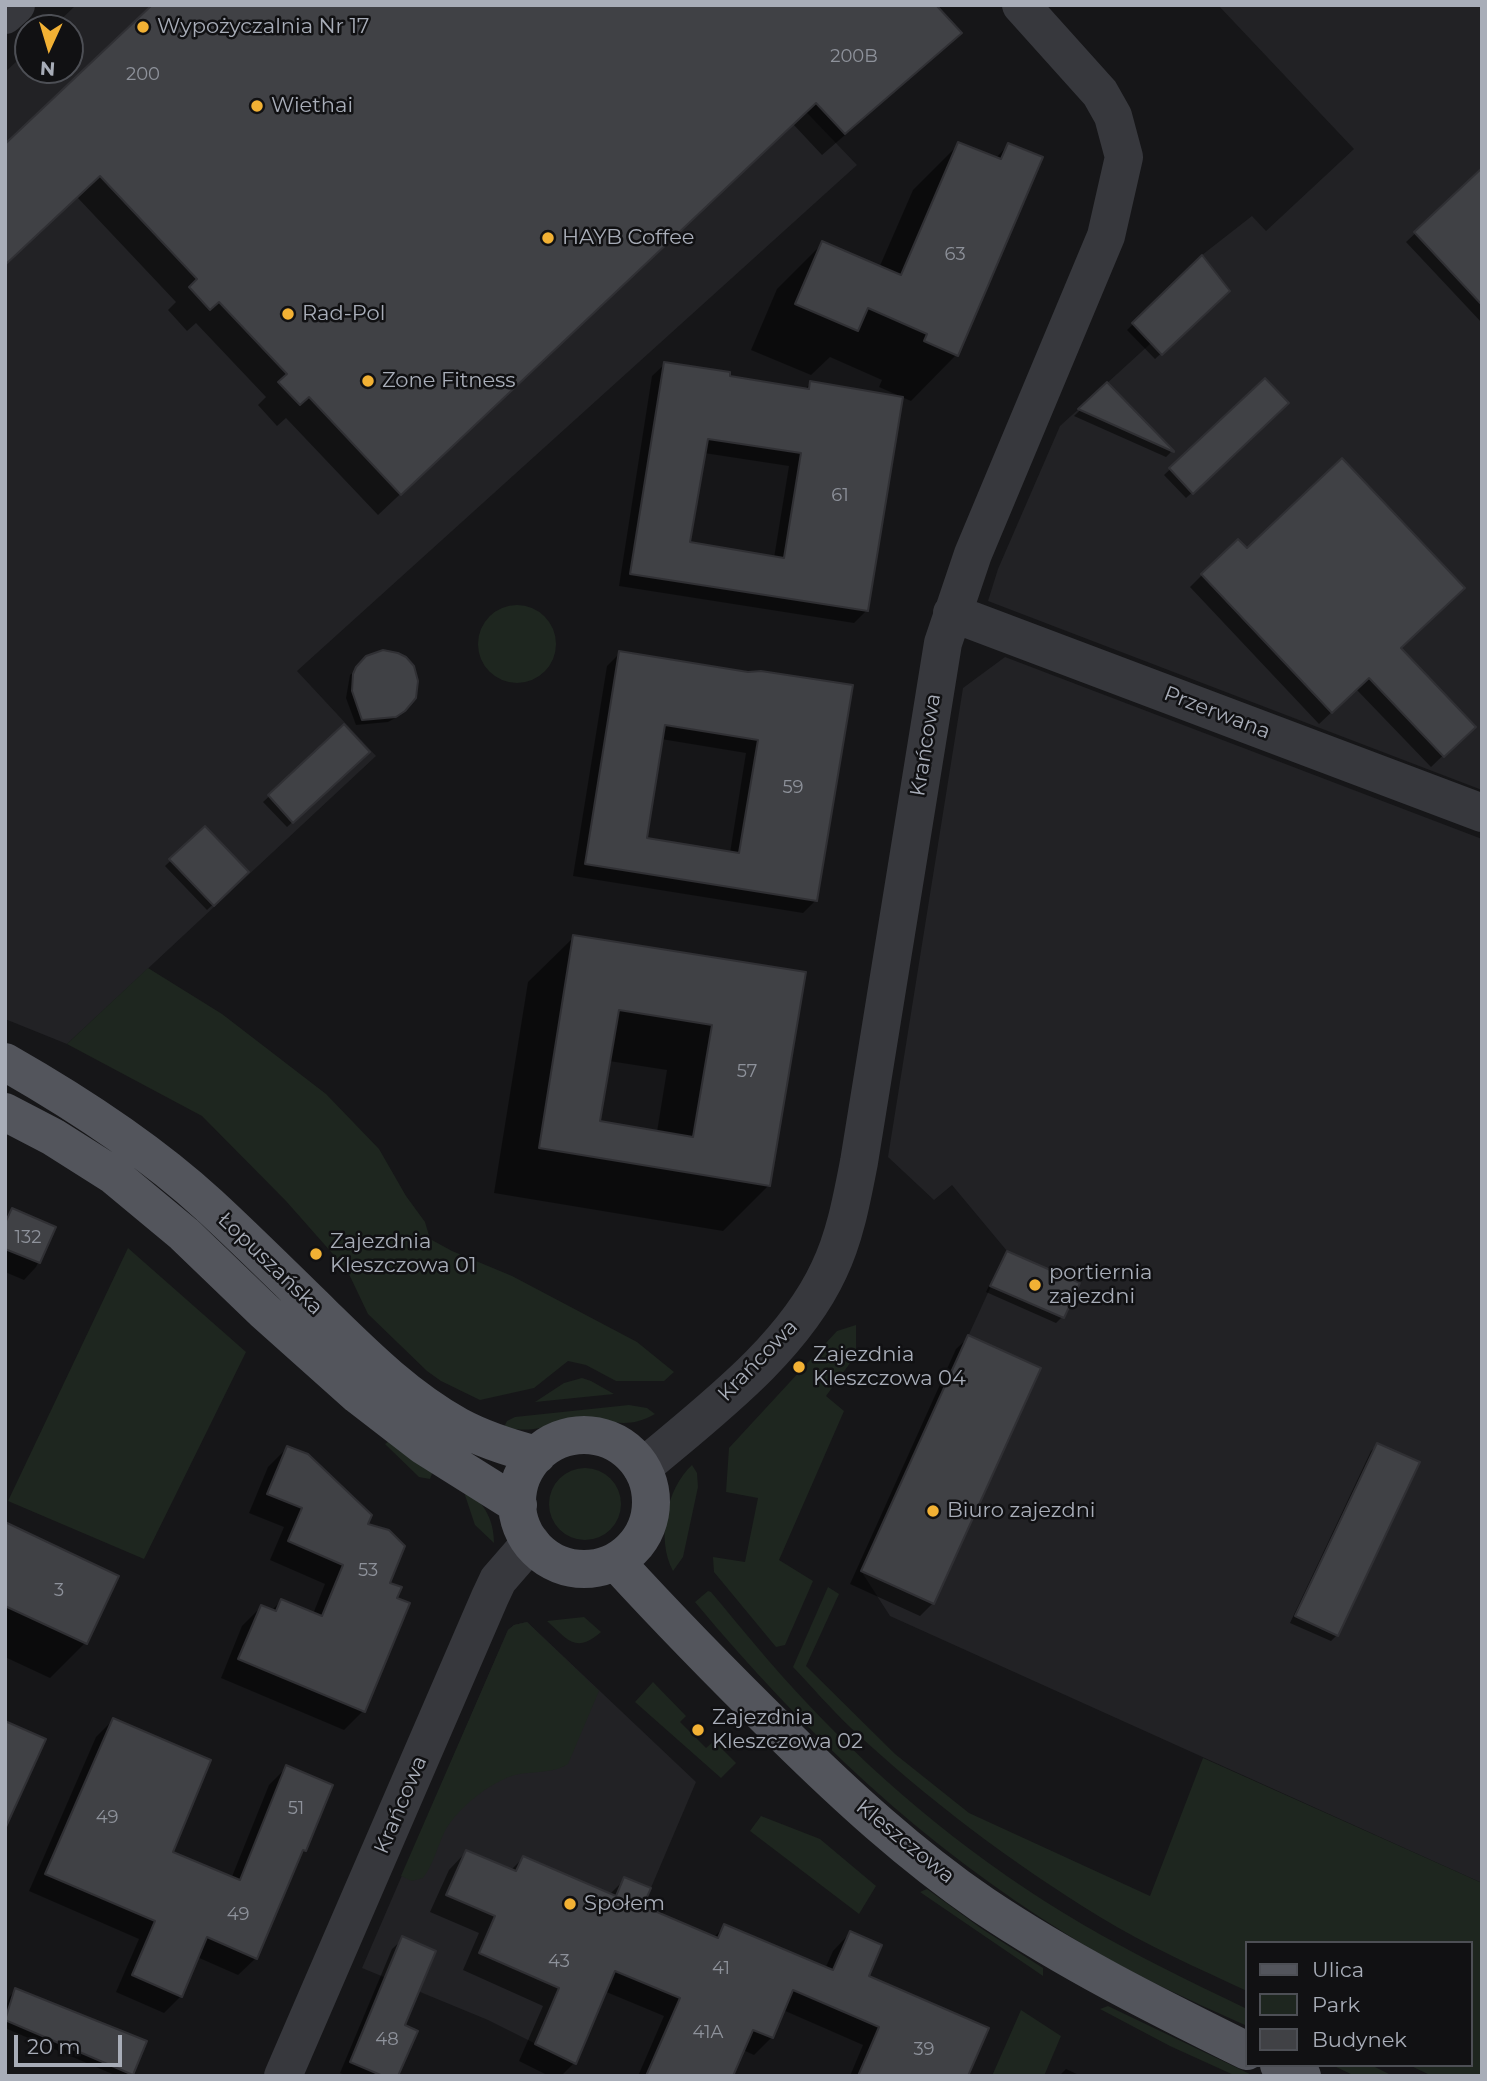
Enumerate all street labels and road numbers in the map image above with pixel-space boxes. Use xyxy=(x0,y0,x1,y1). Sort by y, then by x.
street label: Przerwana xyxy=(1160,681,1274,745)
street label: Krańcowa xyxy=(905,692,947,798)
street label: Łopuszańska xyxy=(212,1208,328,1320)
street label: Krańcowa xyxy=(713,1315,803,1407)
street label: Krańcowa xyxy=(369,1752,433,1858)
street label: Kleszczowa xyxy=(851,1795,959,1889)

